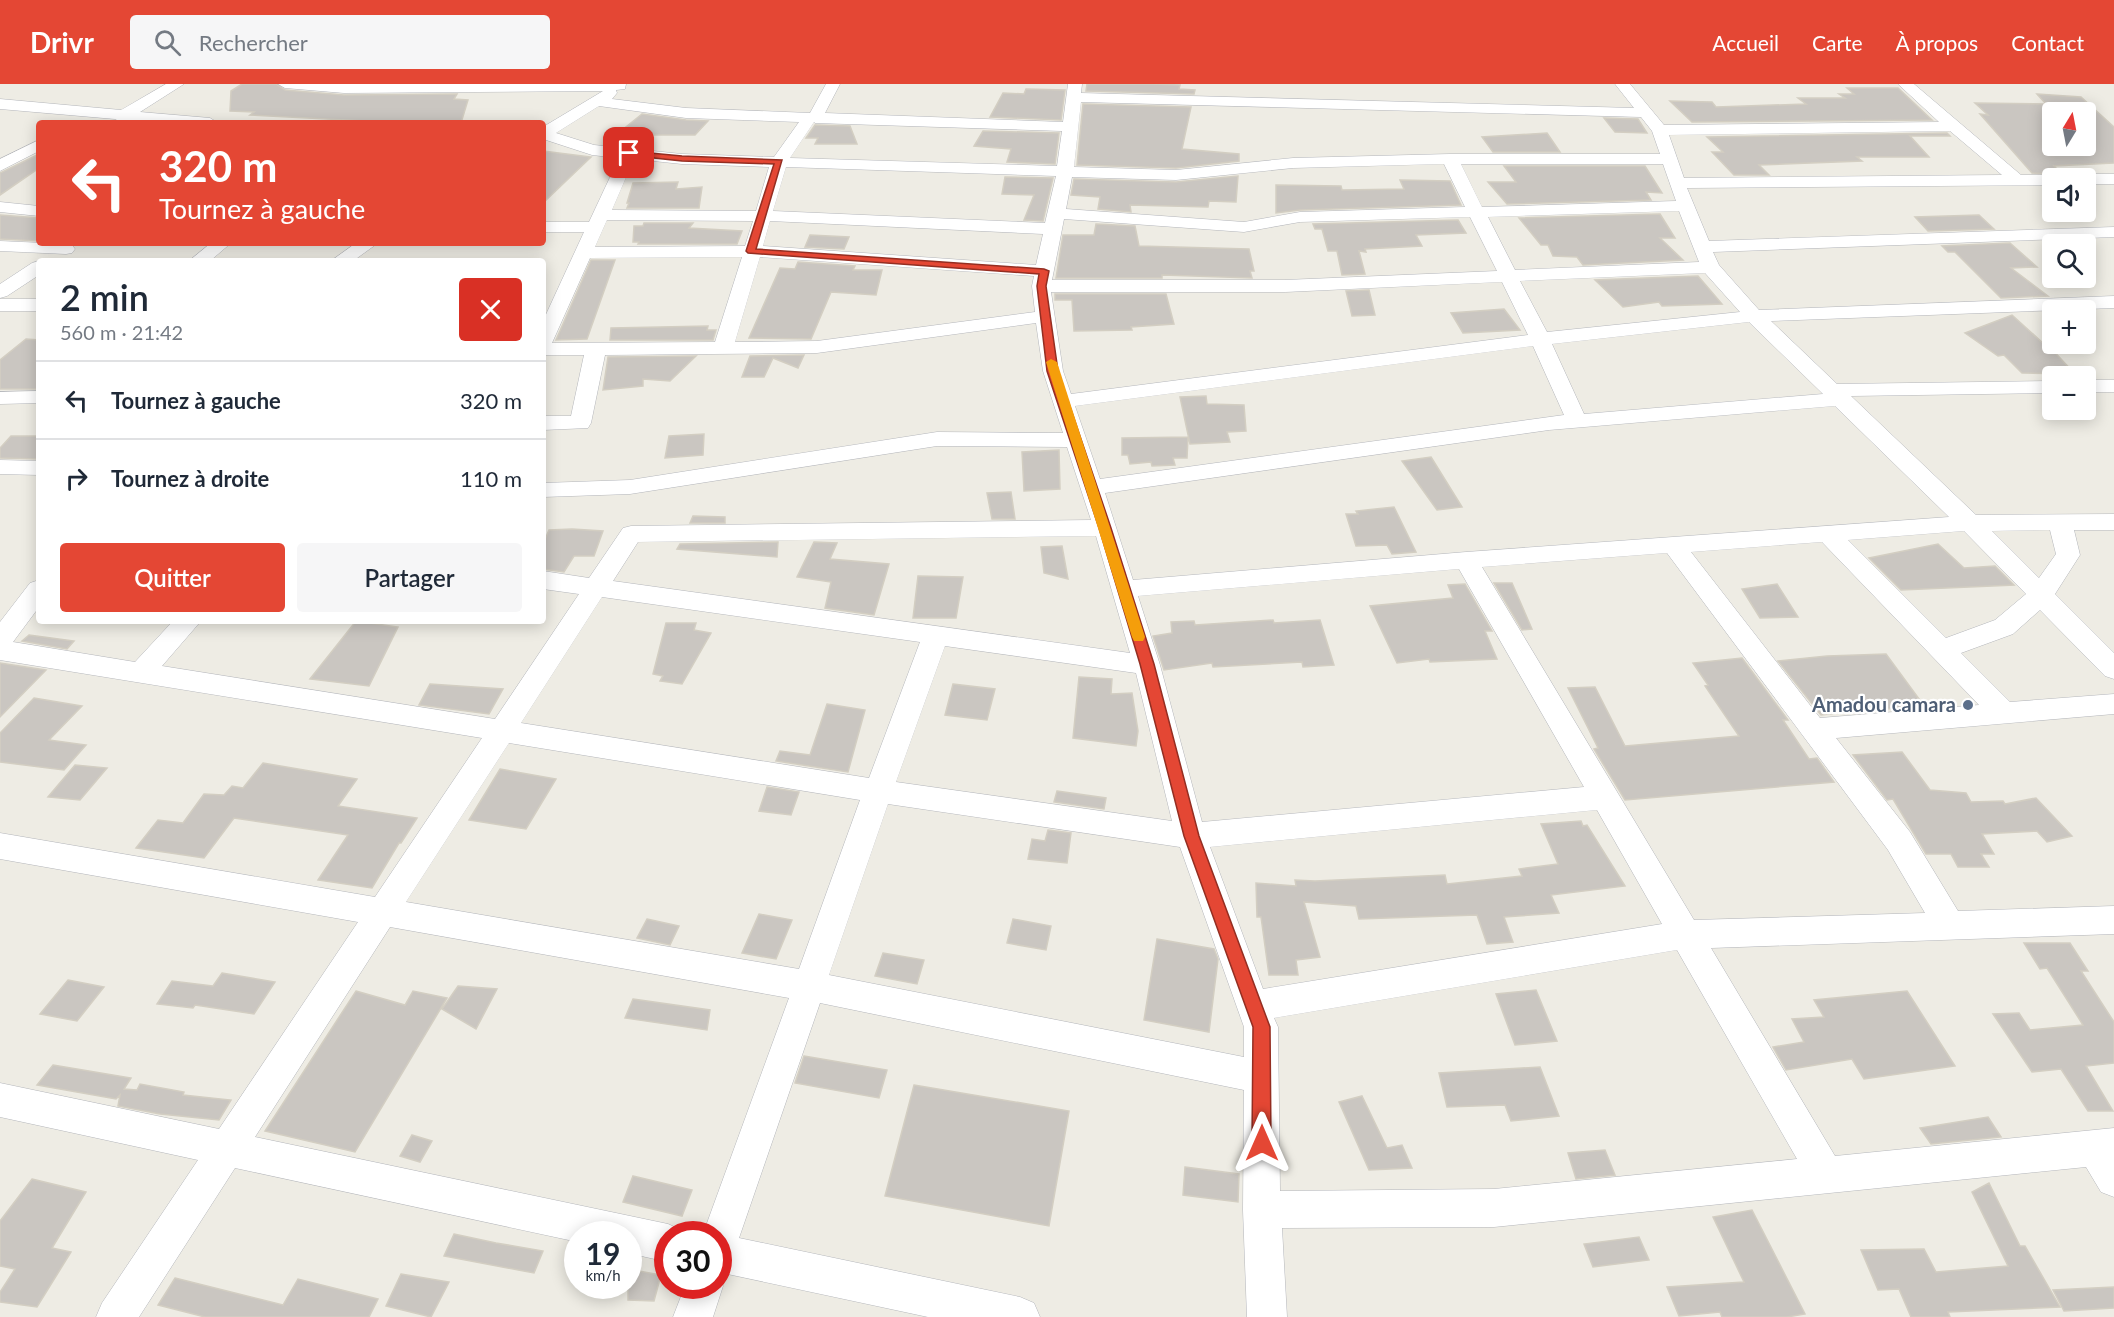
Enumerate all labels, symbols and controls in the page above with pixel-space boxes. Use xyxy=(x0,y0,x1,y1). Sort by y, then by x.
search box xyxy=(130,15,550,69)
text: Drivr xyxy=(30,25,94,59)
icon: search xyxy=(151,26,184,59)
text: Rechercher xyxy=(199,29,308,56)
text: Accueil xyxy=(1712,30,1779,55)
text: Carte xyxy=(1812,30,1863,55)
text: À propos xyxy=(1896,30,1978,55)
text: Contact xyxy=(2011,30,2084,55)
north arrow xyxy=(2042,102,2096,156)
map controls xyxy=(2042,102,2096,420)
pin xyxy=(603,127,654,178)
icon: arrive xyxy=(612,136,645,169)
text: 320 m xyxy=(159,141,277,191)
icon: left xyxy=(60,144,138,222)
button: sound xyxy=(2042,168,2096,222)
text: Tournez à gauche xyxy=(159,192,365,225)
button: search xyxy=(2042,234,2096,288)
text: 2 min xyxy=(60,275,149,319)
button: close xyxy=(459,278,522,341)
button: + xyxy=(2042,300,2096,354)
text: 560 m · 21:42 xyxy=(60,320,183,344)
button: − xyxy=(2042,366,2096,420)
icon: left xyxy=(60,384,93,417)
text: Tournez à gauche xyxy=(111,387,281,414)
text: 320 m xyxy=(460,387,522,414)
icon: right xyxy=(60,462,93,495)
text: Tournez à droite xyxy=(111,465,269,492)
text: 110 m xyxy=(460,465,522,492)
button: Quitter xyxy=(60,543,285,612)
button: Partager xyxy=(297,543,522,612)
place label: Amadou camara xyxy=(1811,692,1956,716)
marker: Amadou camara xyxy=(1961,698,1975,712)
position arrow xyxy=(1230,1111,1294,1175)
speed limit sign: 30 xyxy=(654,1221,732,1299)
text: 19 xyxy=(586,1235,620,1271)
text: km/h xyxy=(585,1266,621,1284)

